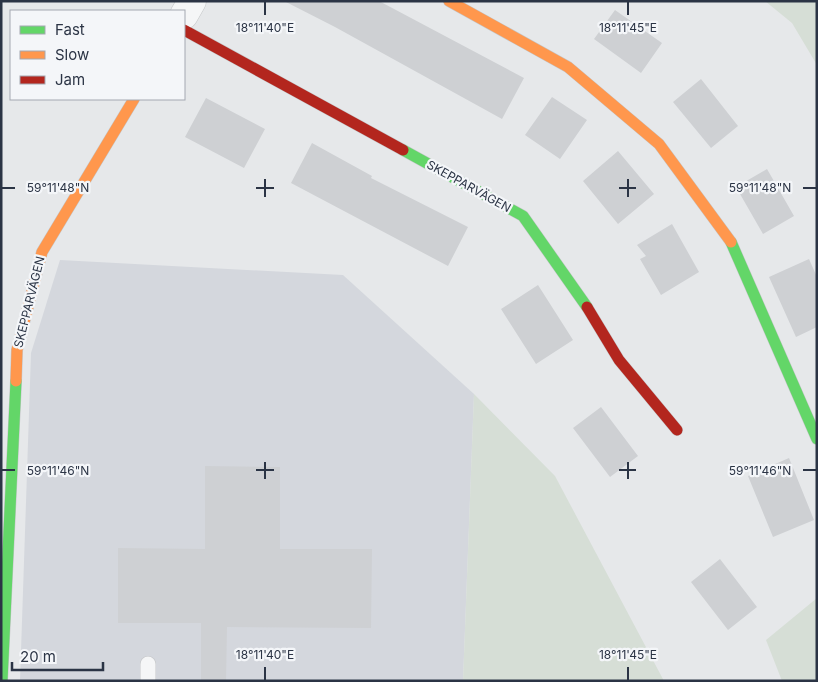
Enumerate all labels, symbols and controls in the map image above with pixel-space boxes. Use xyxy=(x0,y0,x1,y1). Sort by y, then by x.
legend xyxy=(10,10,185,100)
text: Fast xyxy=(55,20,85,39)
text: 18°11'40"E xyxy=(236,20,294,35)
text: 18°11'45"E xyxy=(599,20,657,35)
text: Slow xyxy=(55,45,89,64)
text: Jam xyxy=(55,70,85,89)
street label: SKEPPARVÄGEN xyxy=(424,157,514,215)
text: 59°11'48"N xyxy=(27,180,89,195)
text: 59°11'48"N xyxy=(729,180,791,195)
street label: SKEPPARVÄGEN xyxy=(10,255,48,349)
text: 59°11'46"N xyxy=(27,463,89,478)
text: 59°11'46"N xyxy=(729,463,791,478)
scale bar xyxy=(12,640,104,672)
text: 20 m xyxy=(20,647,56,666)
text: 18°11'40"E xyxy=(236,647,294,662)
text: 18°11'45"E xyxy=(599,647,657,662)

